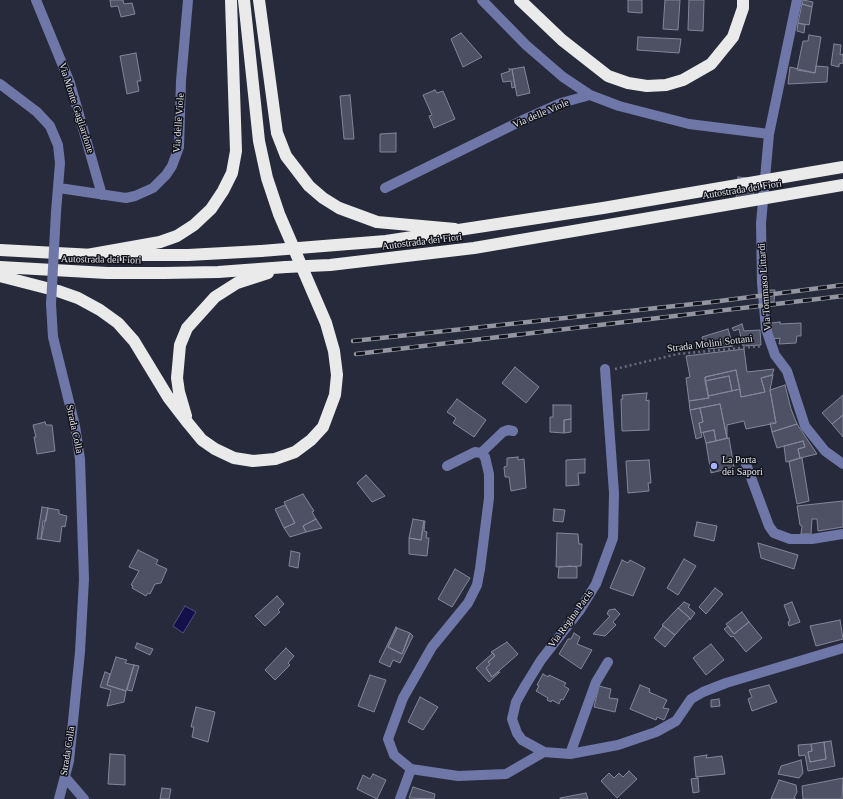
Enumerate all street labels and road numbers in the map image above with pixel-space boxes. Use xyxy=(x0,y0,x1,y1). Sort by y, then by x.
street label: Via Monte Gagliardone xyxy=(56,61,96,155)
street label: Via delle Viole xyxy=(171,93,187,153)
street label: Via delle Viole xyxy=(511,97,571,131)
street label: Autostrada dei Fiori xyxy=(701,178,783,202)
street label: Autostrada dei Fiori xyxy=(381,231,463,253)
street label: Via Tommaso Littardi xyxy=(756,243,774,331)
street label: Autostrada dei Fiori xyxy=(61,253,141,267)
street label: Strada Molini Sottani xyxy=(667,333,753,355)
street label: Strada Colla xyxy=(63,403,85,455)
street label: Via Regina Pacis xyxy=(546,588,596,650)
street label: Strada Colla xyxy=(58,726,78,776)

